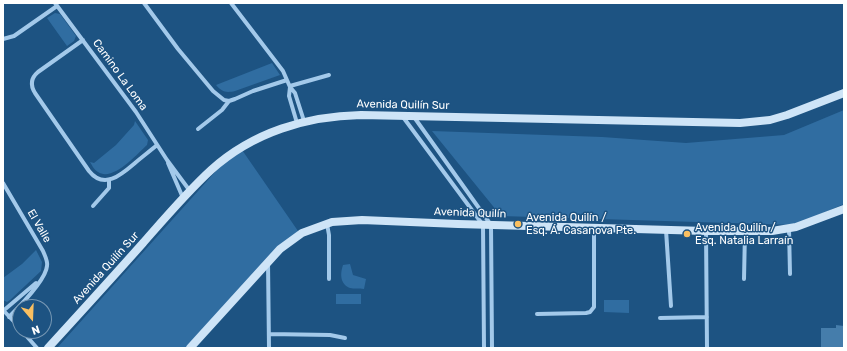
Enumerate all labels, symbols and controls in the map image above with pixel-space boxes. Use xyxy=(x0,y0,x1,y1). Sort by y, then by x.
street label: Camino La Loma xyxy=(90,37,150,113)
street label: Avenida Quilín Sur xyxy=(356,98,450,112)
street label: Avenida Quilín xyxy=(434,205,506,221)
street label: El Valle xyxy=(24,207,54,245)
place label: Avenida Quilín / Esq. Á. Casanova Pte. xyxy=(526,211,636,237)
marker: Avenida Quilín / Esq. Á. Casanova Pte. xyxy=(513,219,523,229)
place label: Avenida Quilín / Esq. Natalia Larraín xyxy=(695,221,793,247)
street label: Avenida Quilín Sur xyxy=(70,229,142,307)
marker: Avenida Quilín / Esq. Natalia Larraín xyxy=(682,229,692,239)
north arrow xyxy=(12,299,52,339)
text: N xyxy=(30,322,42,337)

